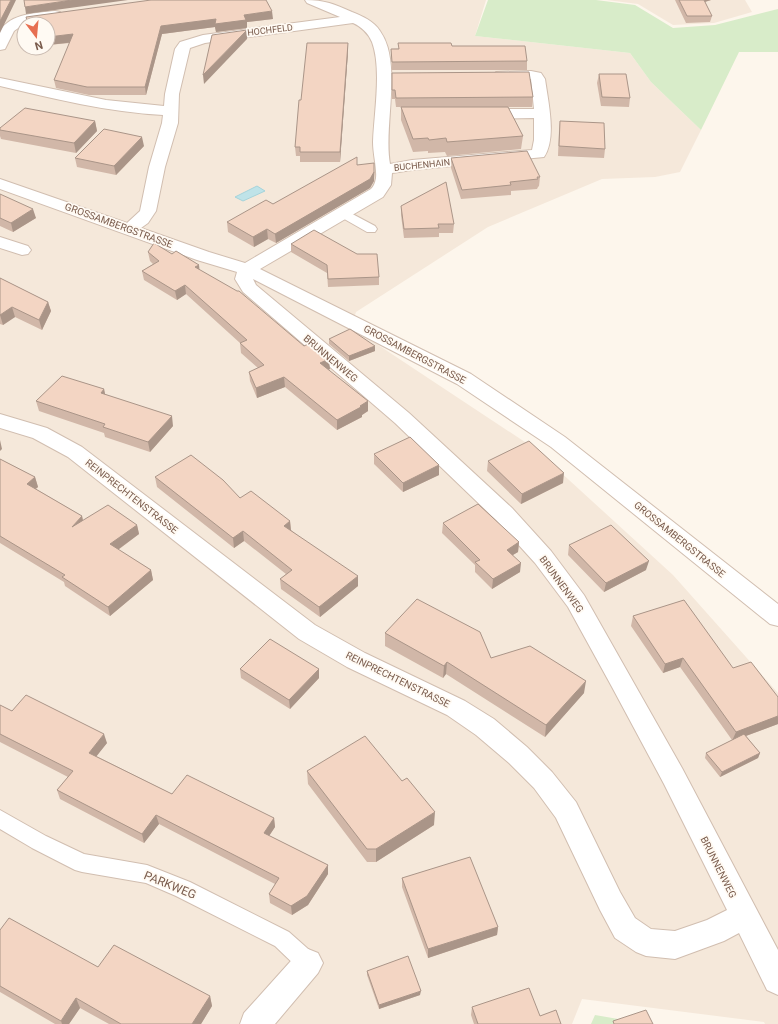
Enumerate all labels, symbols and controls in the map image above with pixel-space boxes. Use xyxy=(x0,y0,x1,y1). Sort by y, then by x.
north arrow xyxy=(16,16,56,56)
street label: HOCHFELD xyxy=(247,22,293,38)
text: N xyxy=(33,38,44,53)
street label: BUCHENHAIN xyxy=(393,157,451,173)
street label: GROSSAMBERGSTRASSE xyxy=(63,201,175,250)
street label: GROSSAMBERGSTRASSE xyxy=(362,323,468,386)
street label: BRUNNENWEG xyxy=(301,333,360,384)
street label: REINPRECHTENSTRASSE xyxy=(83,457,180,536)
street label: GROSSAMBERGSTRASSE xyxy=(632,499,728,580)
street label: BRUNNENWEG xyxy=(537,554,586,615)
street label: REINPRECHTENSTRASSE xyxy=(344,649,452,710)
street label: BRUNNENWEG xyxy=(698,835,739,900)
street label: PARKWEG xyxy=(142,868,198,902)

